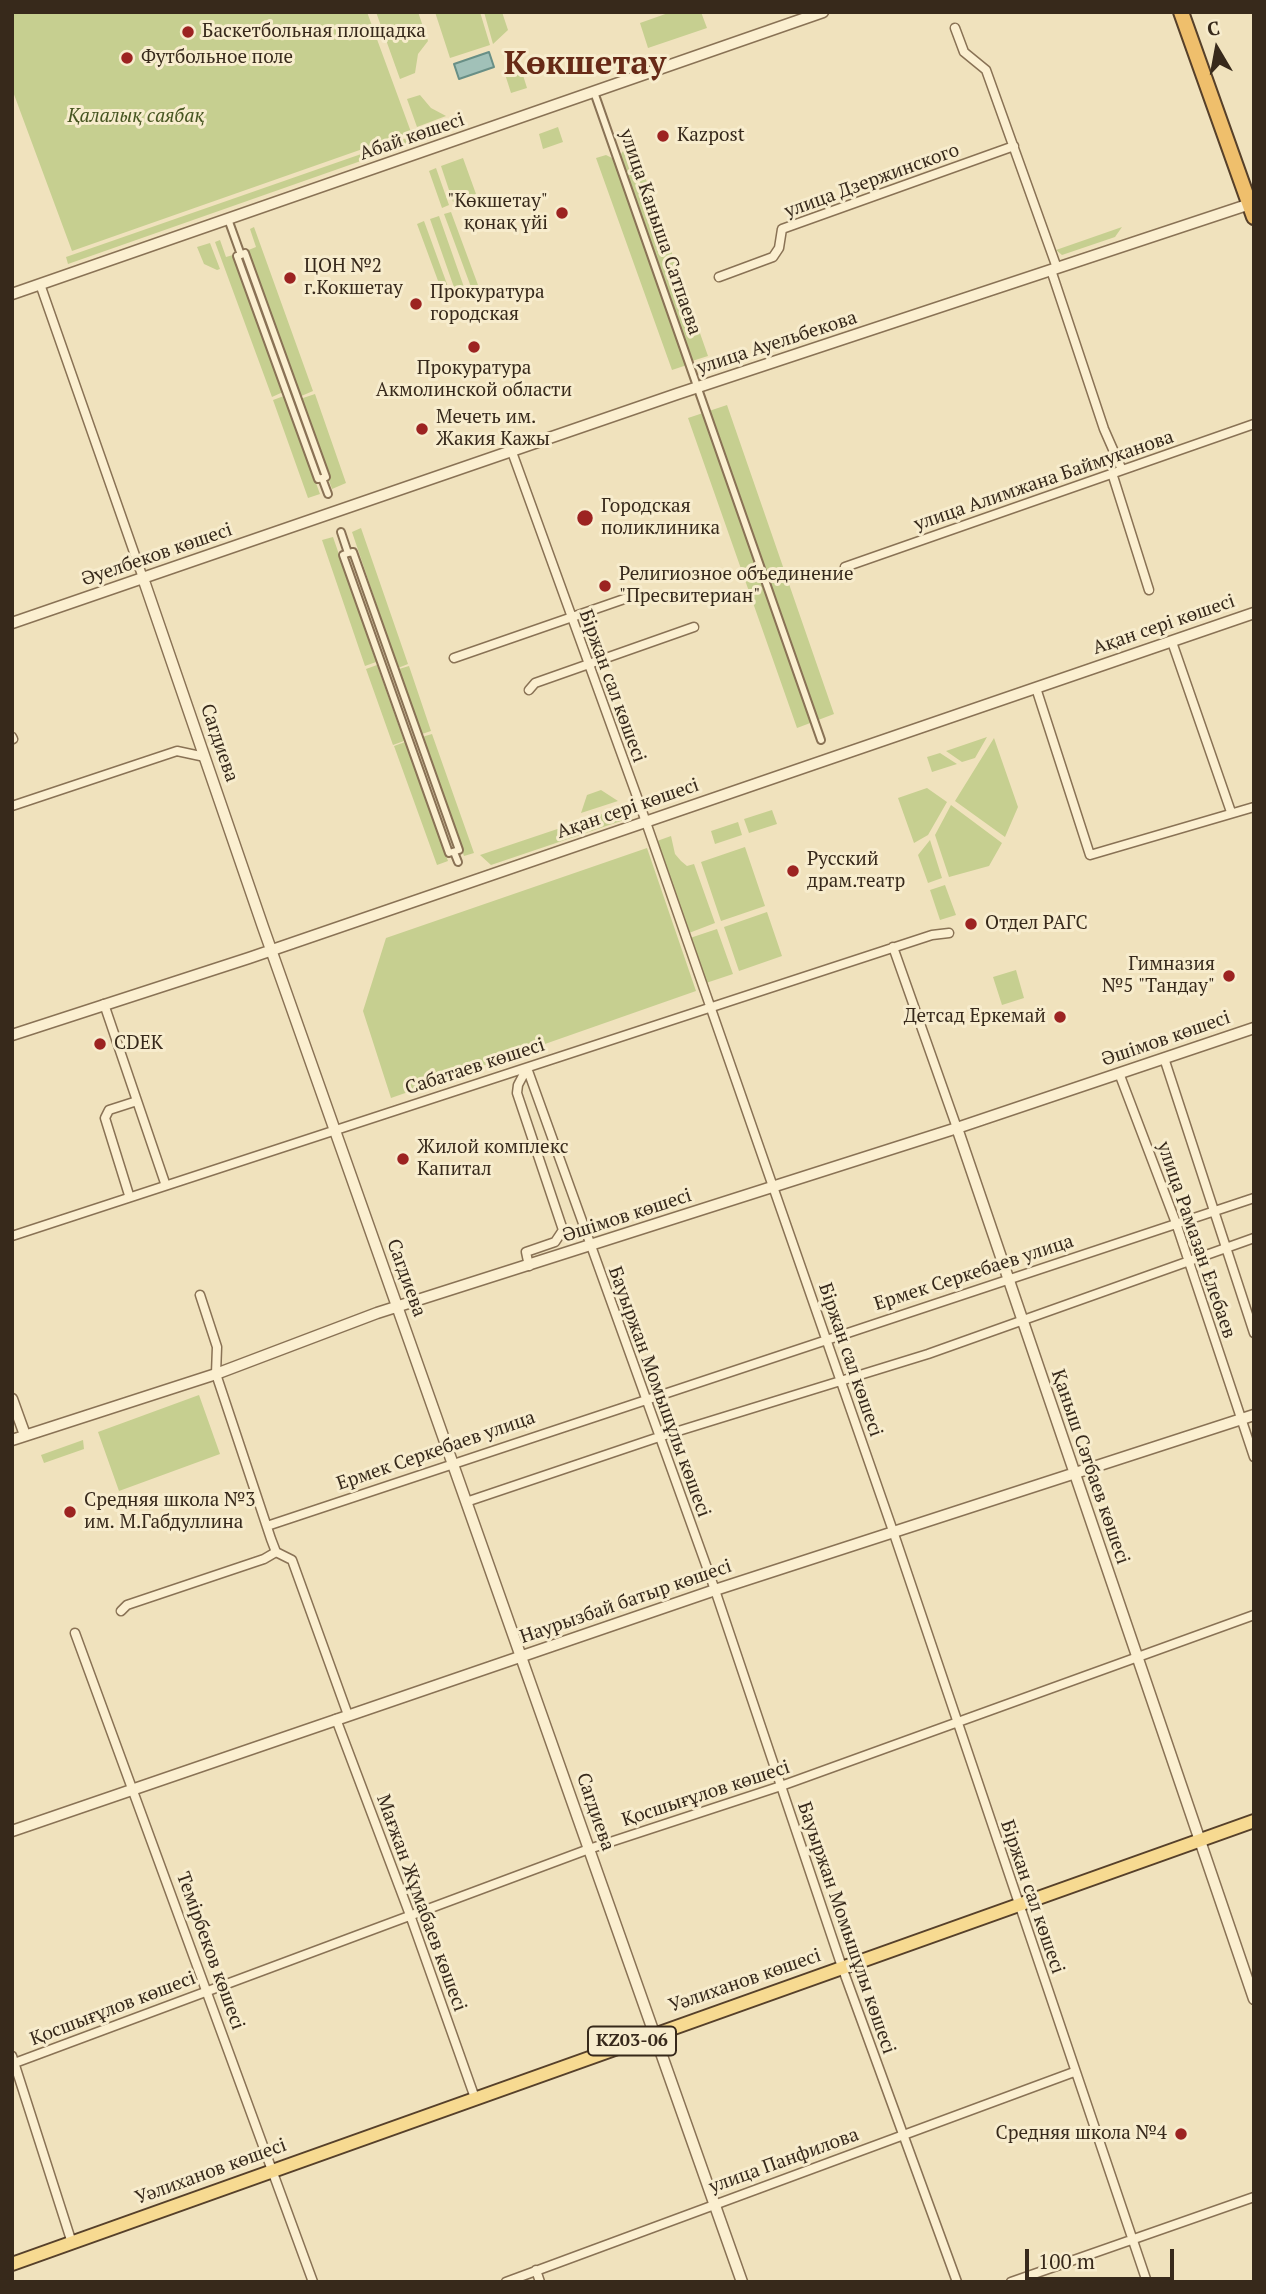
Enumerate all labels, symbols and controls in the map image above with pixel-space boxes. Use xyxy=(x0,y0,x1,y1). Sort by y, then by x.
north arrow xyxy=(1182,14,1252,84)
text: С xyxy=(1205,14,1222,41)
place label: Баскетбольная площадка xyxy=(202,21,426,43)
marker: Баскетбольная площадка xyxy=(180,24,196,40)
district label: Көкшетау xyxy=(504,45,666,85)
place label: Футбольное поле xyxy=(141,47,293,69)
marker: Футбольное поле xyxy=(119,50,135,66)
park label: Қалалық саябақ xyxy=(68,106,204,128)
street label: Абай көшесі xyxy=(356,108,468,166)
place label: Kazpost xyxy=(677,125,745,147)
street label: улица Каныша Сатпаева xyxy=(614,126,706,338)
marker: Kazpost xyxy=(655,128,671,144)
street label: улица Дзержинского xyxy=(782,139,962,223)
place label: "Көкшетау" қонақ үйі xyxy=(447,191,548,235)
marker: "Көкшетау" қонақ үйі xyxy=(554,205,570,221)
place label: ЦОН №2 г.Кокшетау xyxy=(304,256,403,300)
marker: ЦОН №2 г.Кокшетау xyxy=(282,270,298,286)
place label: Прокуратура городская xyxy=(430,282,545,326)
marker: Прокуратура городская xyxy=(408,296,424,312)
street label: улица Ауельбекова xyxy=(694,306,860,380)
marker: Прокуратура Акмолинской области xyxy=(466,339,482,355)
place label: Прокуратура Акмолинской области xyxy=(376,358,572,402)
place label: Мечеть им. Жакия Кажы xyxy=(436,407,550,451)
marker: Мечеть им. Жакия Кажы xyxy=(414,421,430,437)
street label: улица Алимжана Баймуканова xyxy=(911,426,1177,536)
place label: Городская поликлиника xyxy=(601,496,720,540)
marker: Городская поликлиника xyxy=(575,508,595,528)
street label: Әуелбеков көшесі xyxy=(79,519,235,591)
place label: Религиозное объединение "Пресвитериан" xyxy=(619,564,853,608)
marker: Религиозное объединение "Пресвитериан" xyxy=(597,578,613,594)
street label: Ақан сері көшесі xyxy=(1090,590,1238,660)
street label: Біржан сал көшесі xyxy=(574,606,650,766)
street label: Сагдиева xyxy=(195,701,243,785)
street label: Ақан сері көшесі xyxy=(554,774,702,844)
place label: Русский драм.театр xyxy=(807,849,905,893)
marker: Русский драм.театр xyxy=(785,863,801,879)
place label: Отдел РАГС xyxy=(985,913,1088,935)
marker: Отдел РАГС xyxy=(963,916,979,932)
place label: Гимназия №5 "Тандау" xyxy=(1102,954,1215,998)
marker: Гимназия №5 "Тандау" xyxy=(1221,968,1237,984)
place label: Детсад Еркемай xyxy=(904,1006,1046,1028)
street label: Әшімов көшесі xyxy=(1099,1006,1233,1072)
marker: Детсад Еркемай xyxy=(1052,1009,1068,1025)
place label: CDEK xyxy=(114,1033,163,1055)
street label: Сабатаев көшесі xyxy=(402,1034,548,1100)
marker: CDEK xyxy=(92,1036,108,1052)
place label: Жилой комплекс Капитал xyxy=(417,1137,569,1181)
street label: улица Рамазан Елебаев xyxy=(1152,1139,1240,1341)
marker: Жилой комплекс Капитал xyxy=(395,1151,411,1167)
street label: Әшімов көшесі xyxy=(559,1184,695,1248)
street label: Ермек Серкебаев улица xyxy=(871,1230,1077,1316)
street label: Сагдиева xyxy=(381,1236,431,1320)
street label: Бауыржан Момышұлы көшесі xyxy=(603,1264,715,1520)
street label: Біржан сал көшесі xyxy=(813,1280,887,1440)
street label: Қаныш Сәтбаев көшесі xyxy=(1046,1367,1134,1567)
street label: Ермек Серкебаев улица xyxy=(334,1406,538,1496)
place label: Средняя школа №3 им. М.Габдуллина xyxy=(84,1490,255,1534)
marker: Средняя школа №3 им. М.Габдуллина xyxy=(62,1504,78,1520)
street label: Наурызбай батыр көшесі xyxy=(517,1555,735,1649)
street label: Қосшығұлов көшесі xyxy=(619,1756,793,1832)
street label: Сагдиева xyxy=(571,1770,619,1854)
street label: Мағжан Жұмабаев көшесі xyxy=(371,1791,471,2015)
street label: Бауыржан Момышұлы көшесі xyxy=(792,1799,900,2057)
street label: Біржан сал көшесі xyxy=(995,1817,1069,1977)
street label: Темірбеков көшесі xyxy=(171,1869,249,2033)
street label: Уәлиханов көшесі xyxy=(666,1944,824,2018)
street label: Қосшығұлов көшесі xyxy=(27,1967,199,2051)
road number: KZ03-06 xyxy=(588,2026,676,2056)
street label: улица Панфилова xyxy=(706,2123,862,2199)
place label: Средняя школа №4 xyxy=(996,2123,1167,2145)
marker: Средняя школа №4 xyxy=(1173,2126,1189,2142)
street label: Уәлиханов көшесі xyxy=(132,2134,290,2210)
scale bar xyxy=(1028,2234,1177,2278)
text: 100 m xyxy=(1038,2247,1095,2275)

